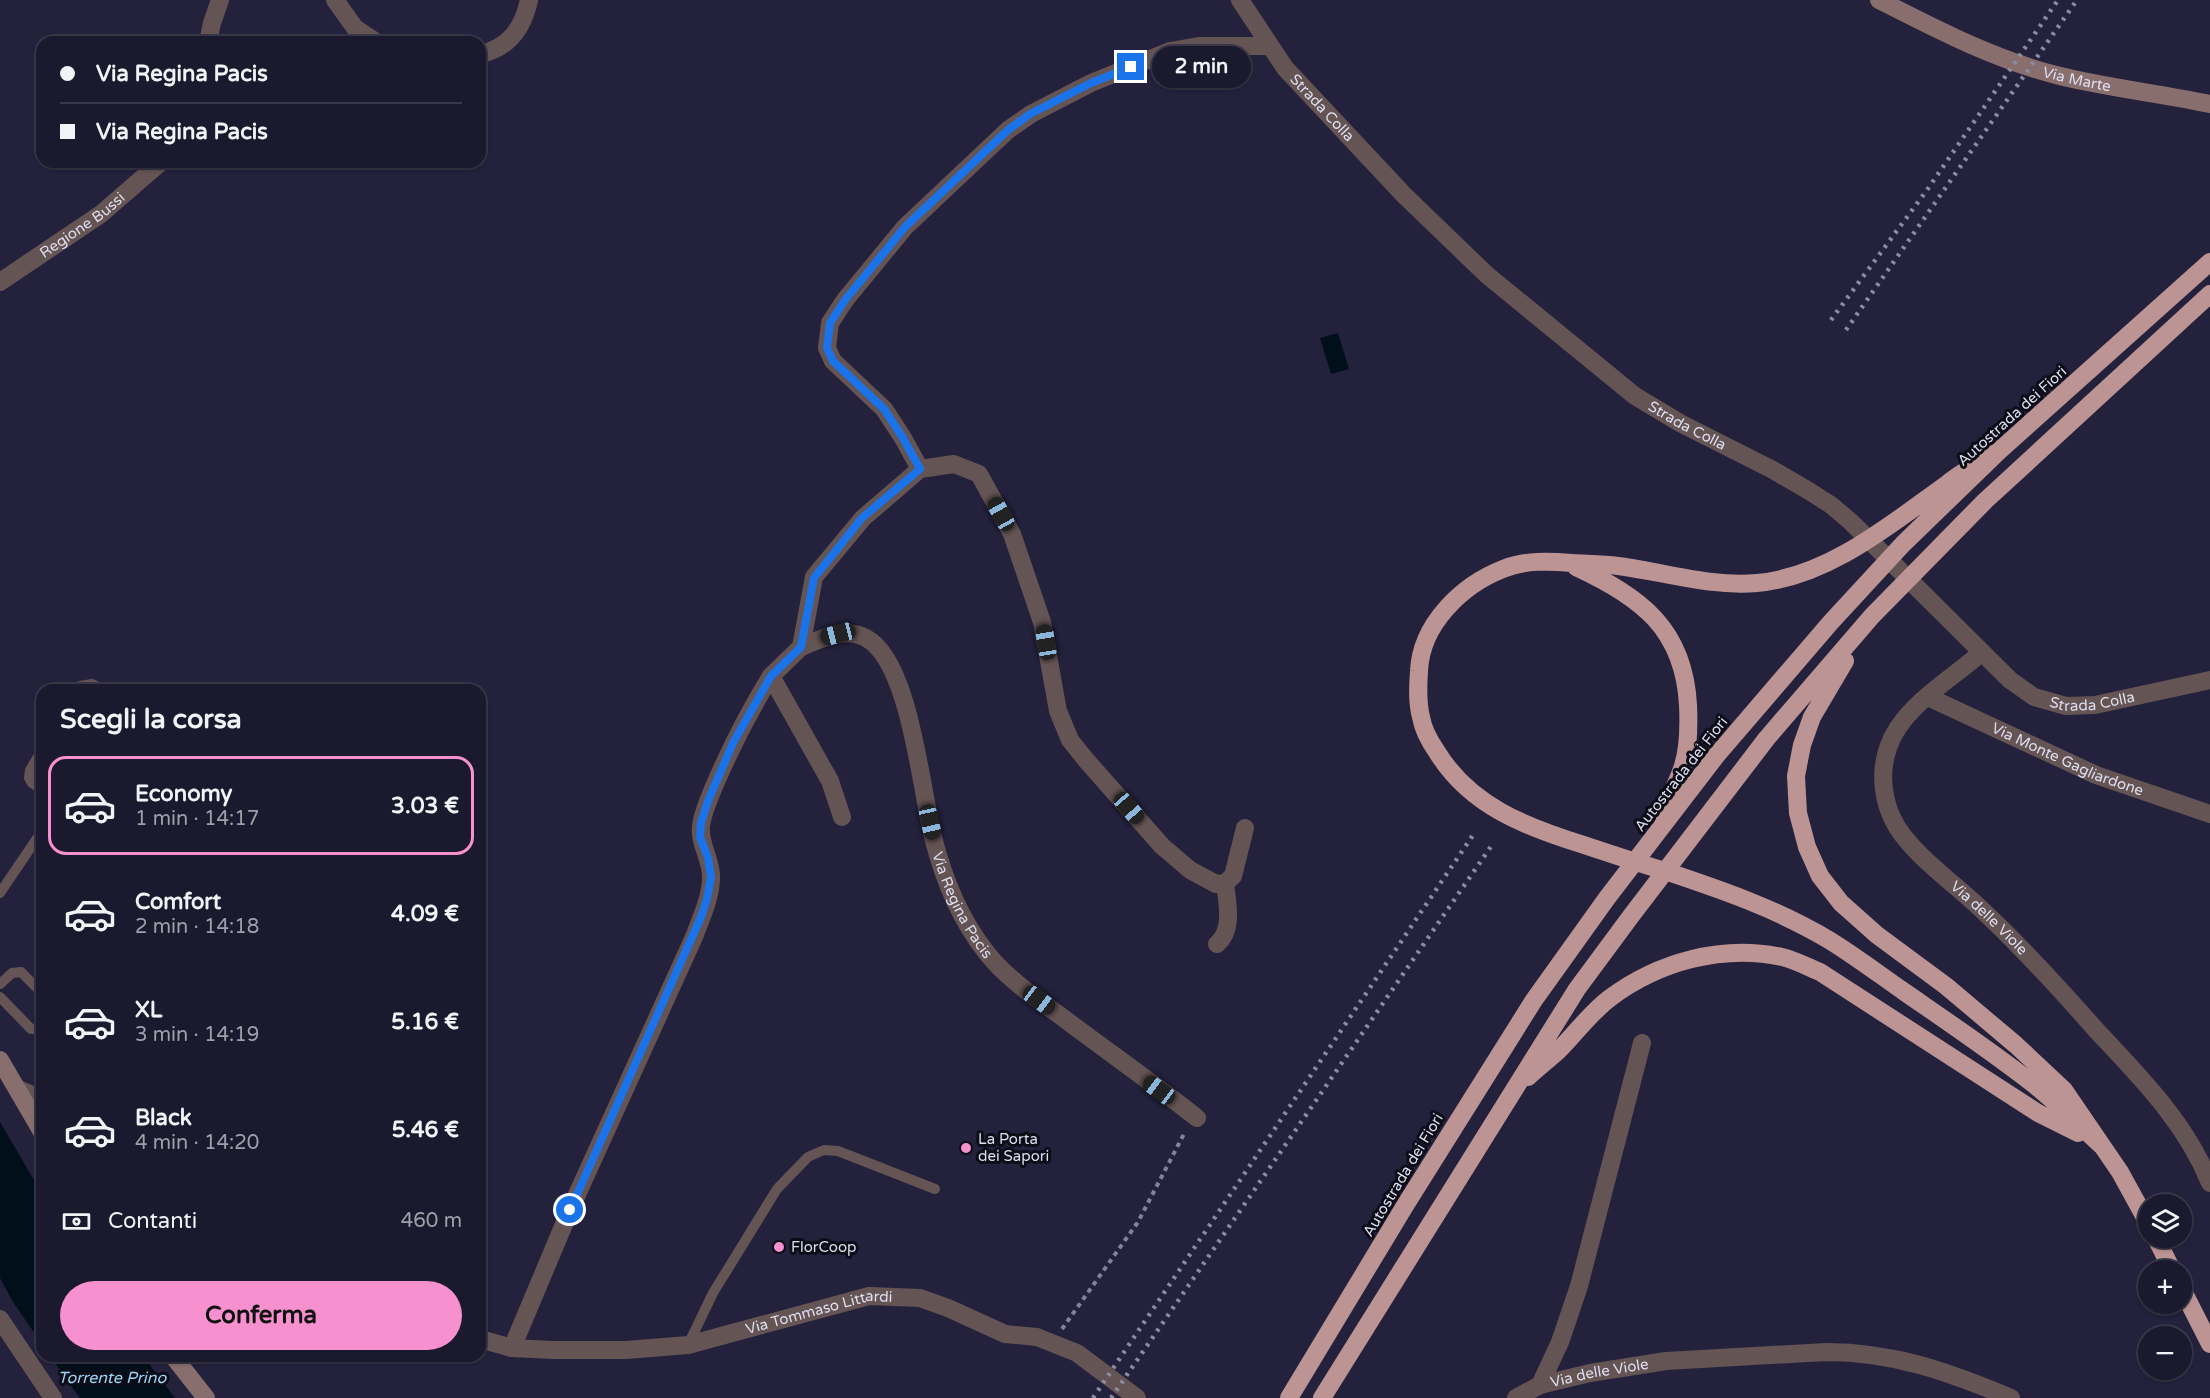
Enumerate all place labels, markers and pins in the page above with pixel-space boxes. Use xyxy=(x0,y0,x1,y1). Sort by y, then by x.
place label: La Porta dei Sapori xyxy=(978,1130,1049,1165)
marker: La Porta dei Sapori xyxy=(959,1141,973,1155)
place label: FlorCoop xyxy=(791,1238,857,1256)
marker: FlorCoop xyxy=(772,1240,786,1254)

